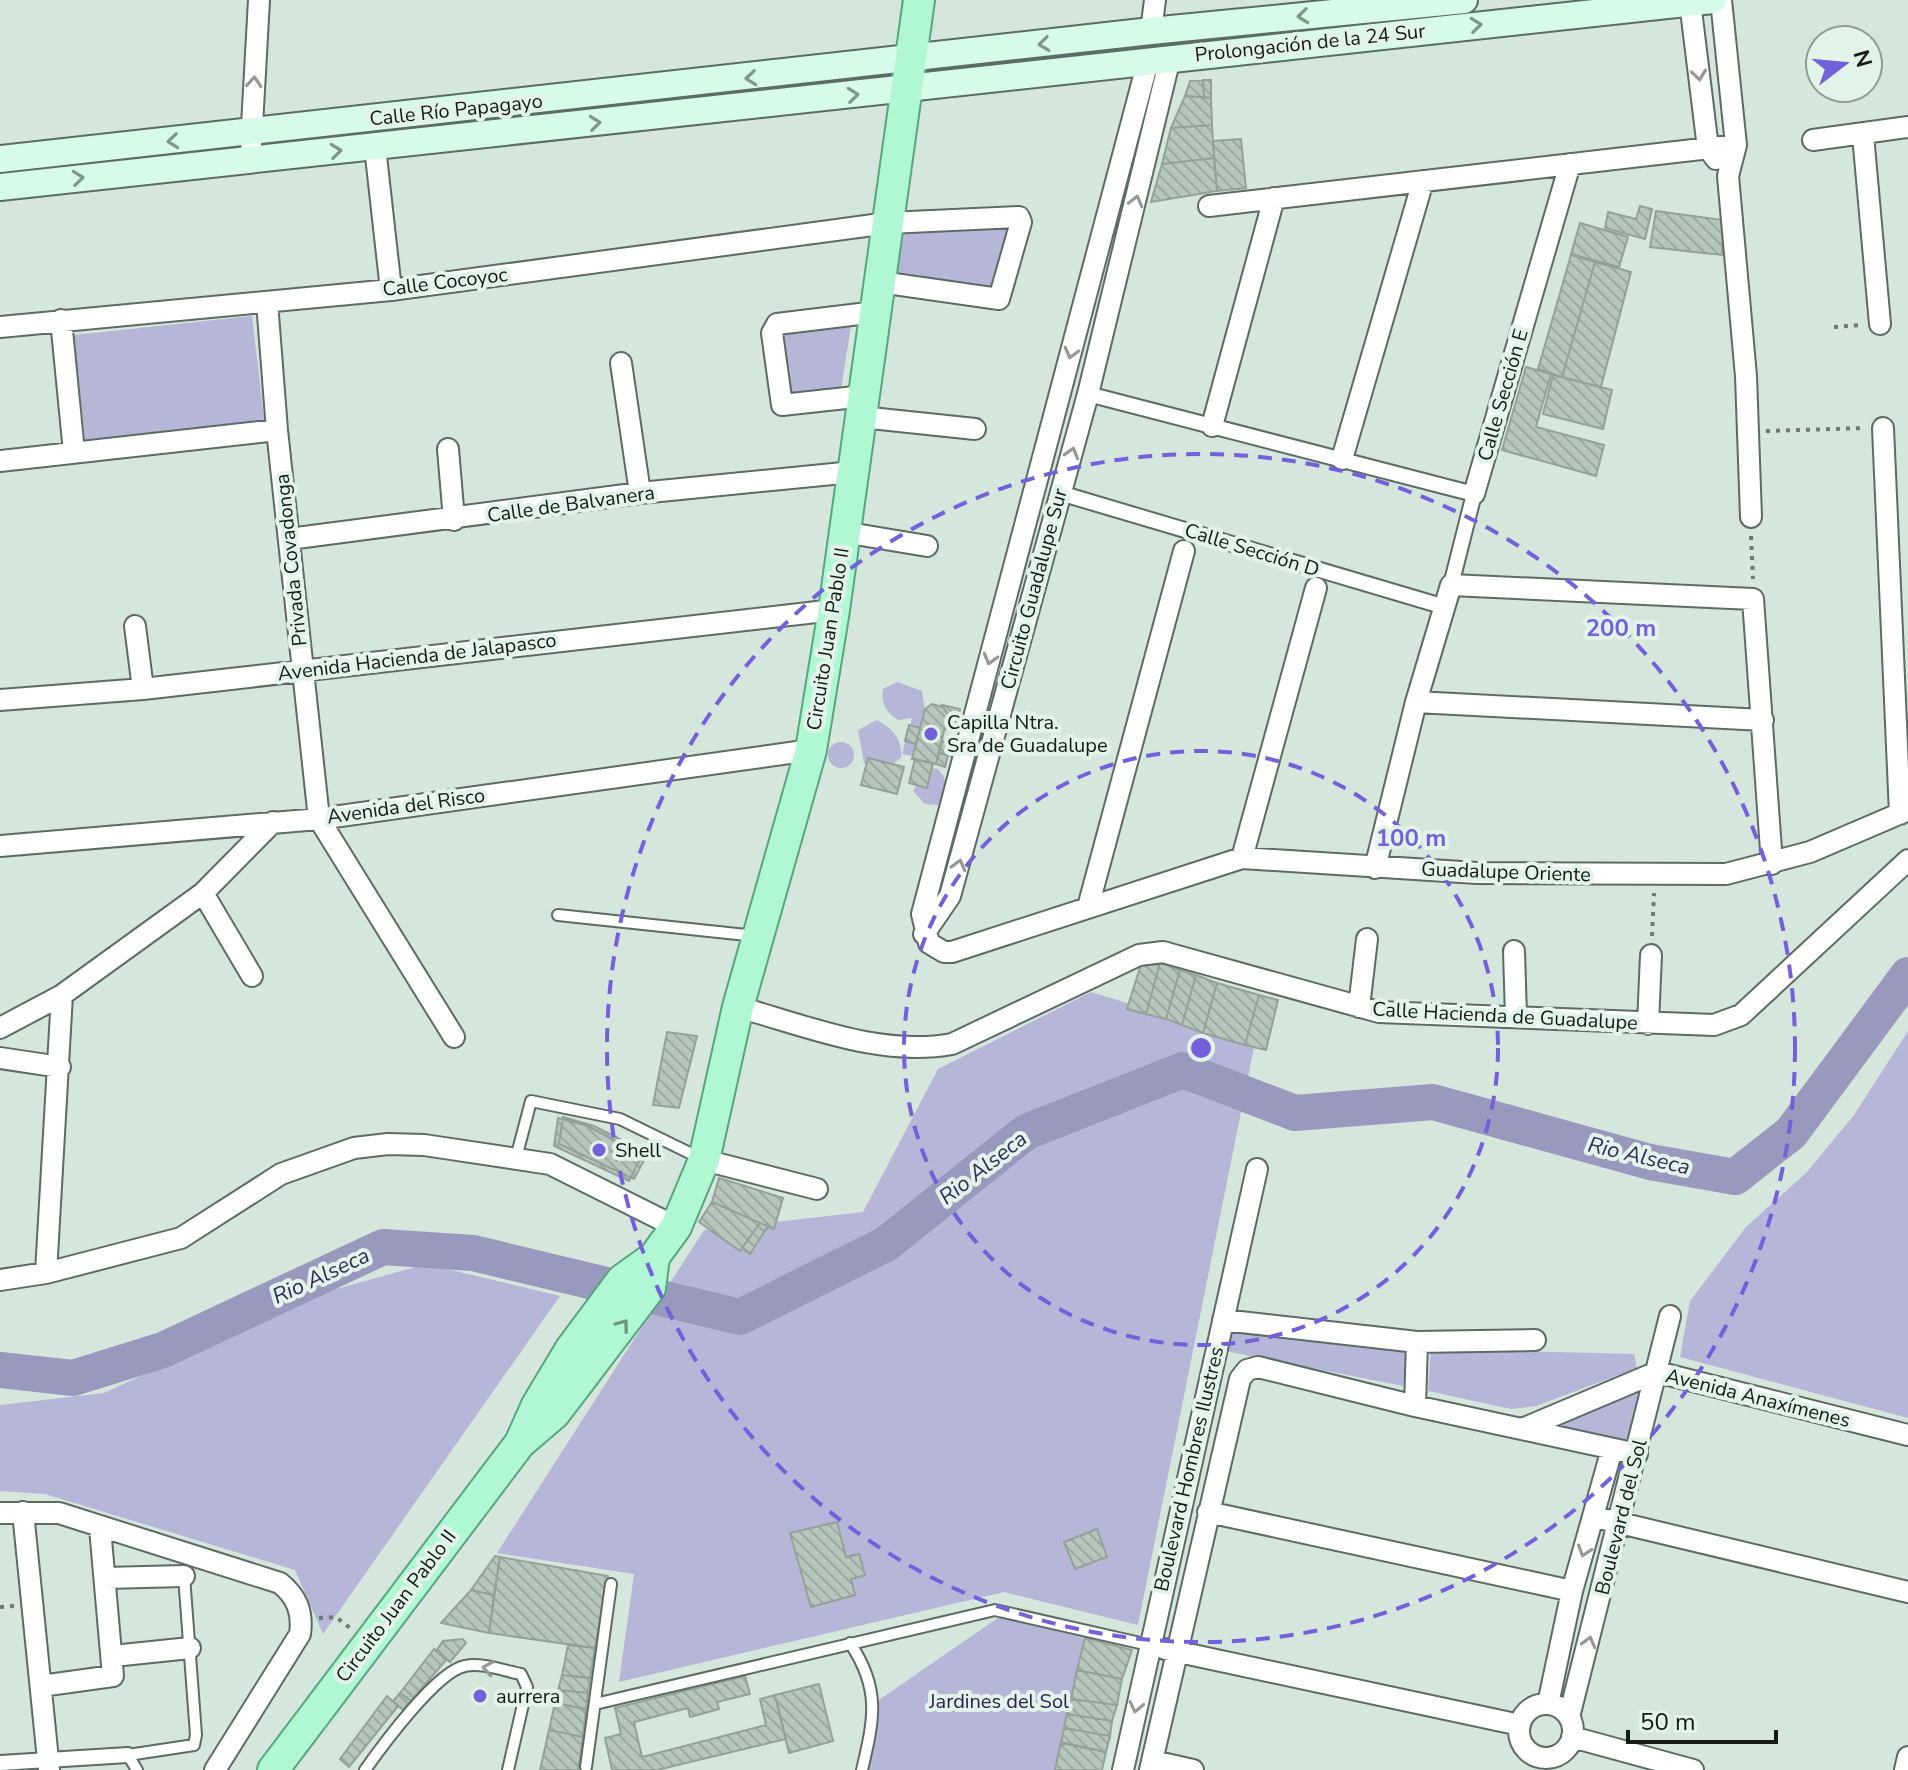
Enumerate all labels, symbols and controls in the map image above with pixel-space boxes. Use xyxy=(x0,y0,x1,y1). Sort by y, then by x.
one-way arrow xyxy=(1296,7,1309,24)
street label: Prolongación de la 24 Sur xyxy=(1193,17,1427,69)
one-way arrow xyxy=(1470,17,1483,34)
north arrow xyxy=(1804,24,1884,104)
one-way arrow xyxy=(1037,35,1051,52)
text: N xyxy=(1846,47,1879,71)
one-way arrow xyxy=(744,69,757,86)
one-way arrow xyxy=(1690,69,1707,82)
one-way arrow xyxy=(245,75,262,88)
street label: Calle Río Papagayo xyxy=(368,87,544,133)
one-way arrow xyxy=(847,87,860,104)
one-way arrow xyxy=(589,115,602,132)
one-way arrow xyxy=(166,132,179,149)
one-way arrow xyxy=(330,142,343,159)
one-way arrow xyxy=(71,170,84,187)
one-way arrow xyxy=(1126,194,1143,208)
street label: Calle Cocoyoc xyxy=(381,261,509,303)
street label: Calle Sección E xyxy=(1471,326,1535,464)
one-way arrow xyxy=(1063,346,1080,360)
one-way arrow xyxy=(1063,446,1079,460)
street label: Privada Covadonga xyxy=(269,472,313,648)
street label: Calle de Balvanera xyxy=(486,479,656,529)
street label: Circuito Guadalupe Sur xyxy=(994,485,1074,693)
street label: Calle Sección D xyxy=(1181,517,1323,583)
street label: Circuito Juan Pablo II xyxy=(800,546,856,732)
text: 200 m xyxy=(1586,612,1656,644)
street label: Avenida Hacienda de Jalapasco xyxy=(276,627,558,687)
one-way arrow xyxy=(982,651,999,665)
place label: Capilla Ntra. Sra de Guadalupe xyxy=(947,709,1108,759)
marker: Capilla Ntra. Sra de Guadalupe xyxy=(922,725,940,743)
street label: Avenida del Risco xyxy=(325,782,487,830)
text: 100 m xyxy=(1376,822,1446,854)
street label: Guadalupe Oriente xyxy=(1421,856,1591,888)
one-way arrow xyxy=(949,859,966,873)
street label: Calle Hacienda de Guadalupe xyxy=(1372,996,1638,1036)
centre of rings xyxy=(1187,1034,1215,1062)
water label: Rio Alseca xyxy=(933,1124,1033,1212)
water label: Rio Alseca xyxy=(1585,1130,1693,1182)
place label: Shell xyxy=(615,1137,661,1164)
marker: Shell xyxy=(590,1141,608,1159)
water label: Rio Alseca xyxy=(267,1240,375,1312)
one-way arrow xyxy=(614,1319,628,1333)
street label: Boulevard Hombres Ilustres xyxy=(1148,1344,1230,1594)
street label: Avenida Anaxímenes xyxy=(1663,1362,1853,1434)
street label: Boulevard del Sol xyxy=(1589,1436,1653,1598)
street label: Circuito Juan Pablo II xyxy=(330,1524,462,1688)
one-way arrow xyxy=(1578,1544,1594,1558)
one-way arrow xyxy=(1580,1635,1596,1649)
one-way arrow xyxy=(481,1660,495,1677)
place label: aurrera xyxy=(496,1683,560,1710)
marker: aurrera xyxy=(471,1687,489,1705)
park label: Jardines del Sol xyxy=(928,1688,1069,1715)
scale bar xyxy=(1628,1694,1776,1744)
one-way arrow xyxy=(1128,1700,1145,1714)
text: 50 m xyxy=(1640,1706,1696,1738)

